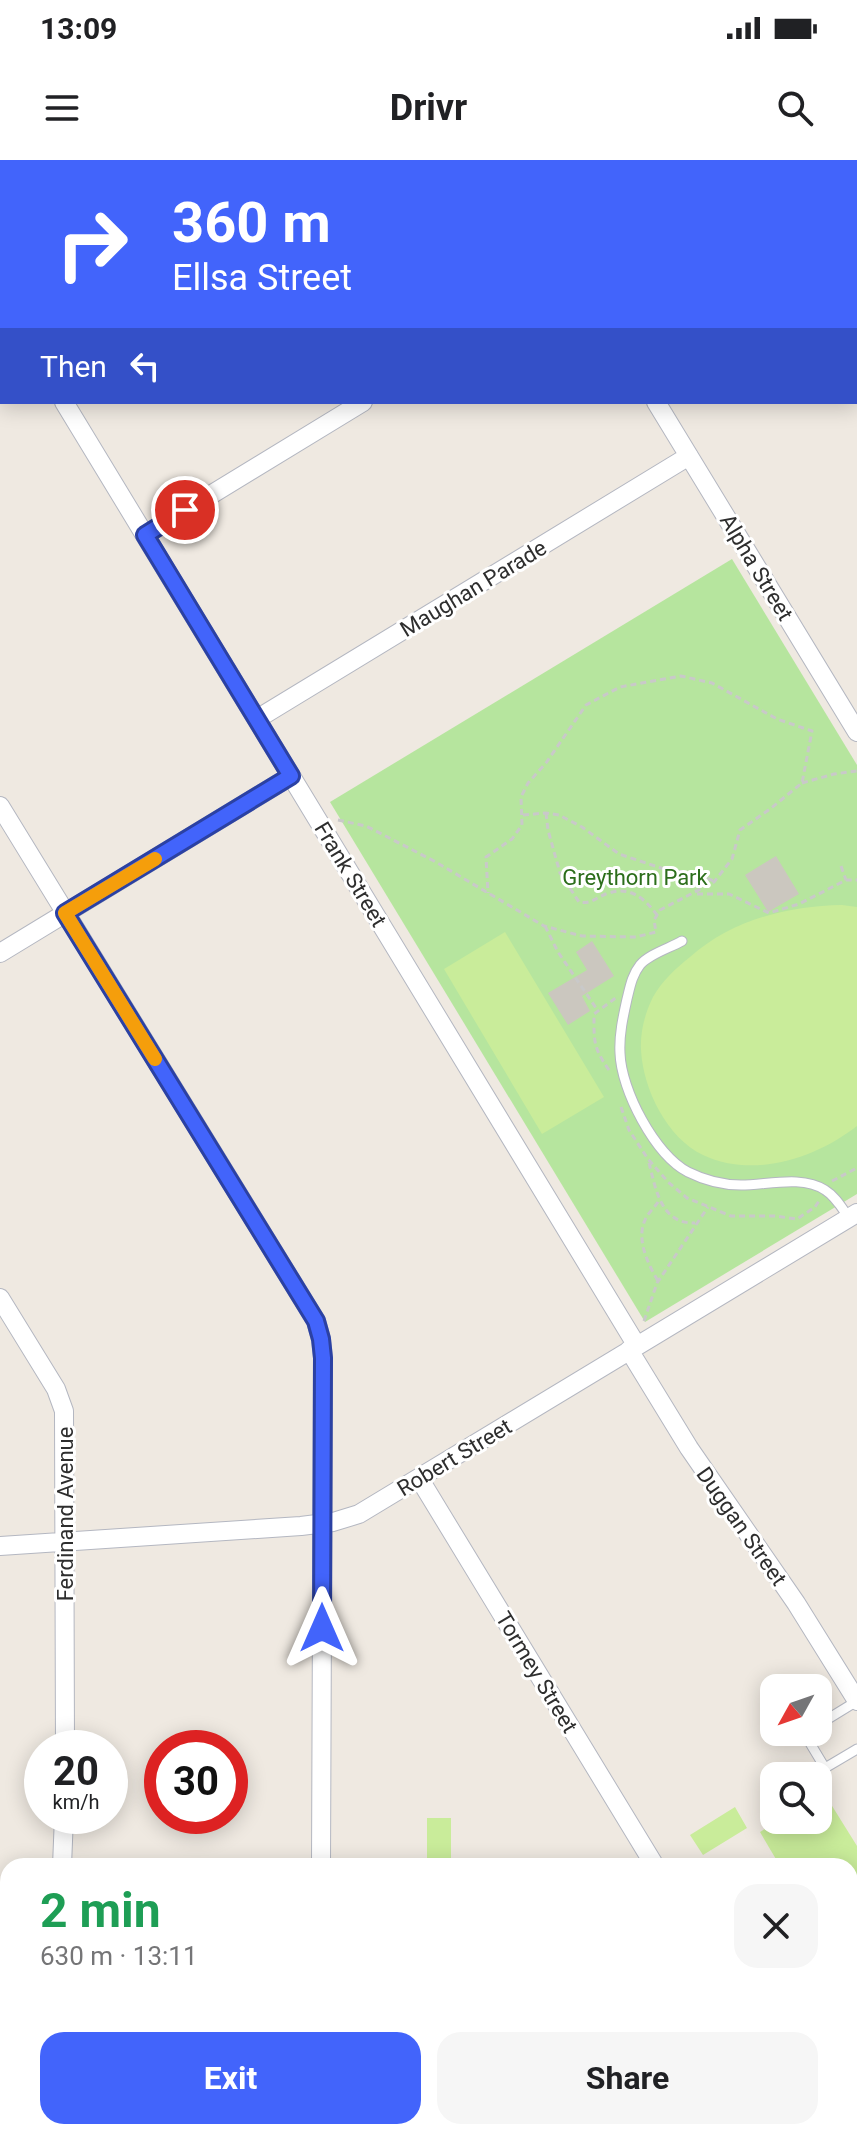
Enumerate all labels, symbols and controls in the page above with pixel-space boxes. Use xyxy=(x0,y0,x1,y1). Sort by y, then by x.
text: 13:09 xyxy=(40,11,117,46)
icon: menu xyxy=(40,86,84,130)
icon: search xyxy=(773,86,817,130)
text: Drivr xyxy=(390,87,467,129)
text: 360 m xyxy=(172,190,331,256)
icon: right xyxy=(40,192,144,296)
text: Ellsa Street xyxy=(172,257,352,299)
icon: left xyxy=(123,344,167,388)
text: Then xyxy=(40,349,107,384)
pin xyxy=(151,476,219,544)
icon: arrive xyxy=(163,488,207,532)
street label: Alpha Street xyxy=(715,510,798,625)
street label: Maughan Parade xyxy=(396,535,551,642)
street label: Frank Street xyxy=(310,817,392,931)
park label: Greythorn Park xyxy=(562,865,709,890)
street label: Robert Street xyxy=(393,1414,516,1501)
street label: Ferdinand Avenue xyxy=(53,1427,78,1601)
street label: Duggan Street xyxy=(692,1462,792,1590)
position arrow xyxy=(280,1586,364,1670)
street label: Tormey Street xyxy=(491,1607,583,1737)
north arrow xyxy=(760,1674,832,1746)
map controls xyxy=(760,1674,832,1834)
speed limit sign: 30 xyxy=(144,1730,248,1834)
text: 20 xyxy=(53,1748,99,1795)
button: search xyxy=(760,1762,832,1834)
text: km/h xyxy=(53,1790,99,1814)
text: 2 min xyxy=(40,1882,161,1939)
button: close xyxy=(734,1884,818,1968)
text: 630 m · 13:11 xyxy=(40,1941,198,1971)
button: Exit xyxy=(40,2032,421,2124)
button: Share xyxy=(437,2032,818,2124)

